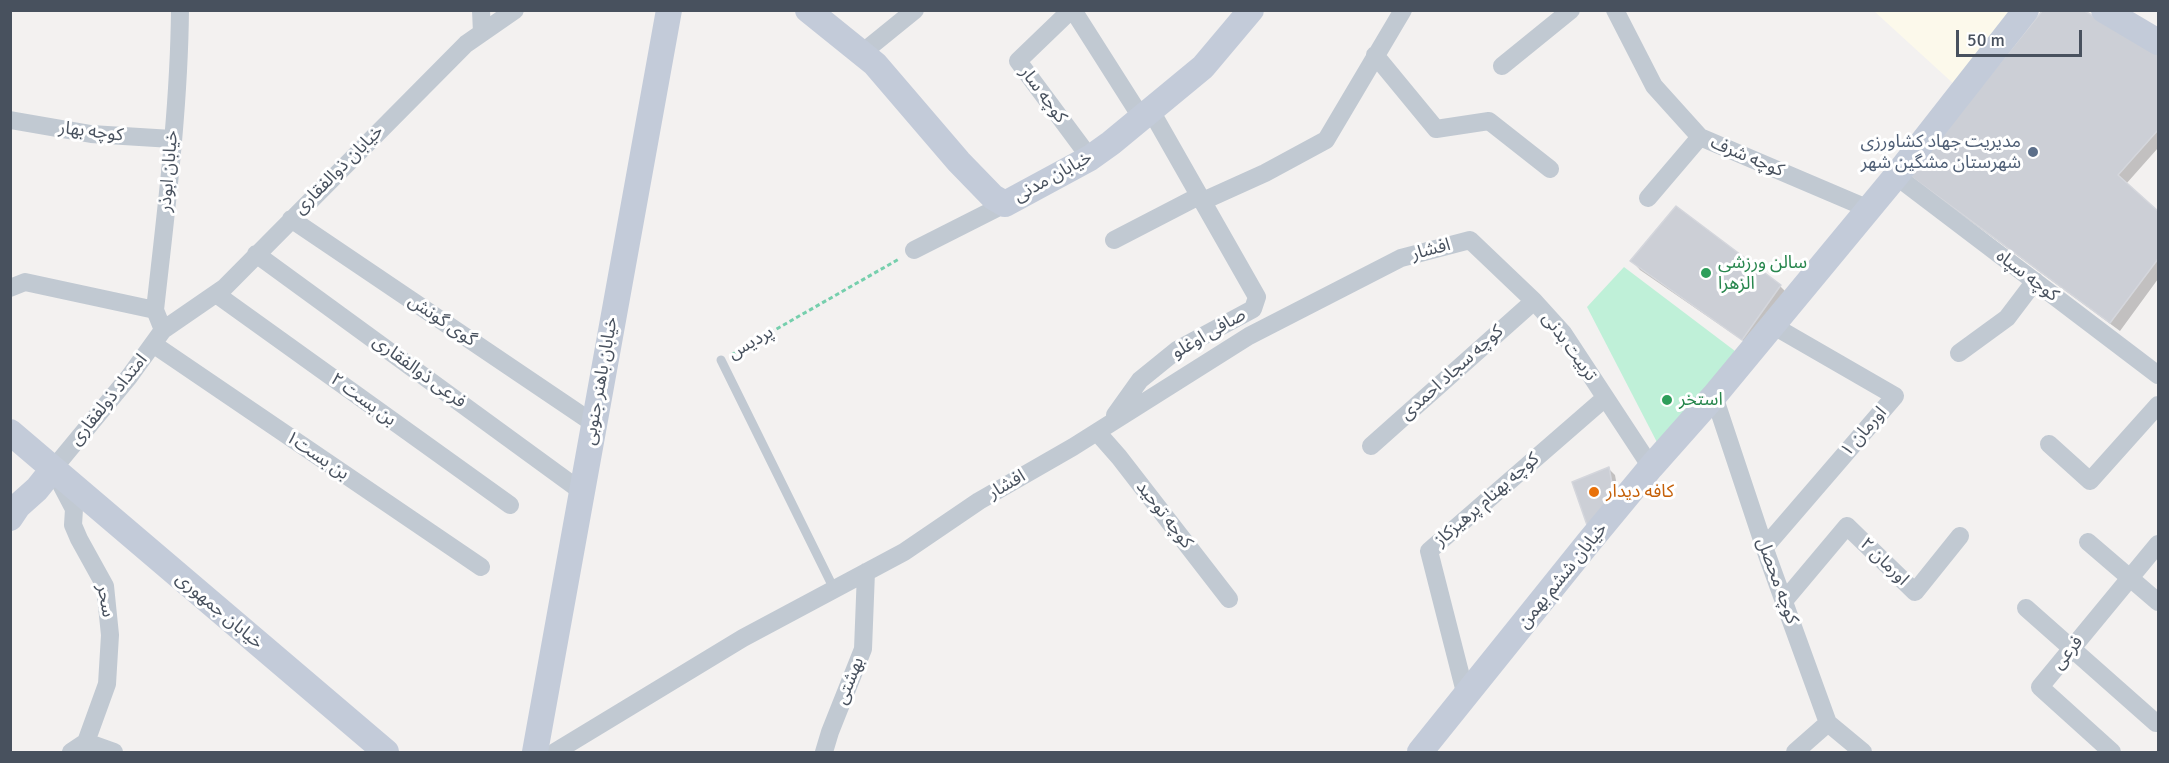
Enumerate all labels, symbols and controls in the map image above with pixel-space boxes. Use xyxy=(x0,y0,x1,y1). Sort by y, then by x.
scale bar xyxy=(1959,18,2085,56)
text: 50 m xyxy=(1967,29,2005,51)
street label: کوچه سار xyxy=(1015,62,1071,128)
street label: کوچه بهار xyxy=(57,117,125,147)
street label: خیابان ذوالفقاری xyxy=(290,121,388,219)
street label: خیابان ابوذر xyxy=(155,129,183,213)
place label: مدیریت جهاد کشاورزی شهرستان مشگین شهر xyxy=(1861,131,2021,174)
street label: کوچه شرف xyxy=(1707,132,1787,182)
marker: مدیریت جهاد کشاورزی شهرستان مشگین شهر xyxy=(2026,145,2040,159)
street label: خیابان مدنی xyxy=(1010,147,1096,207)
street label: افشار xyxy=(1409,234,1453,266)
street label: کوچه سپاه xyxy=(1992,246,2062,306)
place label: سالن ورزشی الزهرا xyxy=(1718,252,1807,294)
marker: سالن ورزشی الزهرا xyxy=(1699,266,1713,280)
street label: گوی گونش xyxy=(404,290,480,352)
street label: صافی اوغلو xyxy=(1168,304,1250,364)
street label: تربیت بدنی xyxy=(1537,308,1601,386)
street label: خیابان باهنر جنوبی xyxy=(579,315,623,447)
street label: پردیس xyxy=(724,321,778,365)
street label: کوچه سجاد احمدی xyxy=(1396,321,1508,425)
street label: فرعی ذوالفقاری xyxy=(368,331,470,413)
street label: امتداد ذولفقاری xyxy=(66,350,152,450)
street label: بن بست ۲ xyxy=(326,369,400,431)
place label: استخر xyxy=(1679,389,1723,411)
marker: استخر xyxy=(1660,393,1674,407)
street label: اورمان ۱ xyxy=(1836,402,1892,462)
street label: بن بست۱ xyxy=(281,427,353,485)
street label: کوچه بهنام پرهیزکاز xyxy=(1430,449,1544,551)
street label: افشار xyxy=(985,466,1029,504)
street label: کوچه توحید xyxy=(1131,477,1197,553)
place label: کافه دیدار xyxy=(1606,481,1674,503)
marker: کافه دیدار xyxy=(1587,485,1601,499)
street label: خیابان ششم بهمن xyxy=(1514,519,1612,633)
street label: اورمان ۲ xyxy=(1855,534,1913,590)
street label: کوچه محصل xyxy=(1751,535,1803,627)
street label: خیابان جمهوری xyxy=(171,568,267,654)
street label: سحر xyxy=(92,583,118,619)
street label: فرعی xyxy=(2048,632,2088,674)
street label: بهشتی xyxy=(831,654,869,708)

